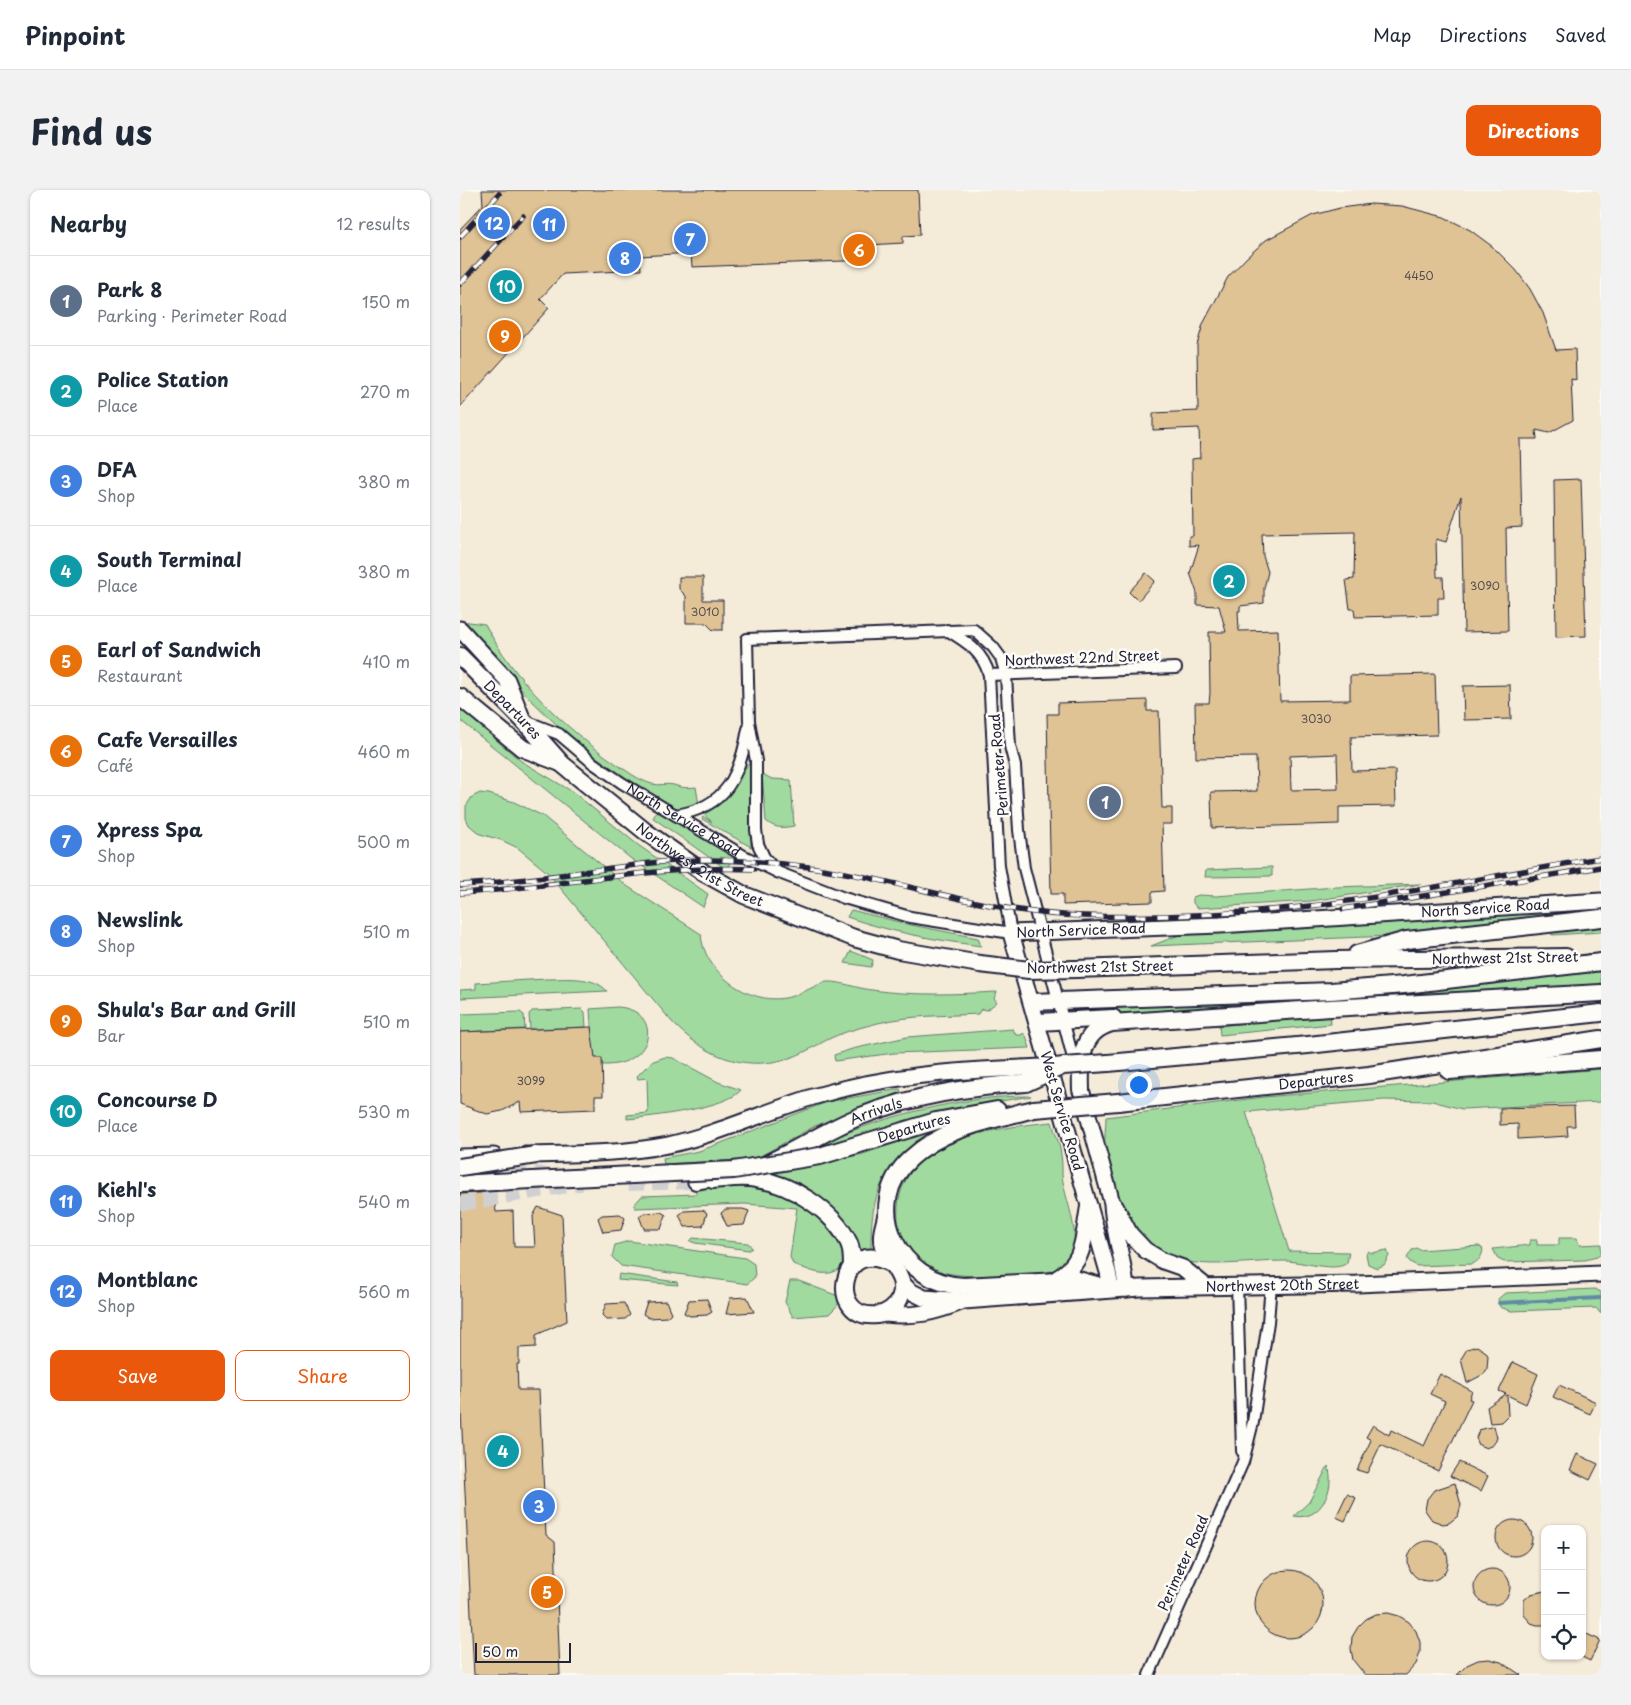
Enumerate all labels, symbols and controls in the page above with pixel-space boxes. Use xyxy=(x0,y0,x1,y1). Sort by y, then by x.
text: Pinpoint xyxy=(25,17,126,53)
text: Map xyxy=(1373,21,1411,48)
text: Directions xyxy=(1439,21,1527,48)
text: Saved xyxy=(1555,21,1606,48)
text: Find us xyxy=(30,104,152,157)
button: Directions xyxy=(1466,105,1601,156)
pin: 12 xyxy=(478,204,510,242)
pin: 11 xyxy=(533,205,565,243)
text: Nearby xyxy=(50,207,127,239)
text: 12 results xyxy=(337,211,410,235)
pin: 7 xyxy=(674,220,706,258)
pin: 6 xyxy=(843,231,875,269)
pin: 8 xyxy=(609,239,641,277)
pin: 10 xyxy=(490,267,522,305)
house number: 4450 xyxy=(1404,267,1434,284)
text: Park 8 xyxy=(97,275,162,303)
text: 1 xyxy=(62,289,70,313)
text: 150 m xyxy=(362,289,410,313)
text: Parking · Perimeter Road xyxy=(97,303,287,327)
pin: 9 xyxy=(489,317,521,355)
text: Police Station xyxy=(97,365,229,393)
text: 2 xyxy=(60,379,72,403)
text: 270 m xyxy=(360,379,410,403)
text: Place xyxy=(97,393,138,417)
text: DFA xyxy=(97,455,137,483)
text: 3 xyxy=(61,469,71,493)
text: 380 m xyxy=(358,469,410,493)
text: Shop xyxy=(97,483,135,507)
text: South Terminal xyxy=(97,545,241,573)
text: 4 xyxy=(61,559,71,583)
text: 380 m xyxy=(358,559,410,583)
pin: 2 xyxy=(1213,562,1245,600)
text: Place xyxy=(97,573,138,597)
house number: 3090 xyxy=(1470,577,1500,594)
house number: 3010 xyxy=(691,603,719,620)
text: Earl of Sandwich xyxy=(97,635,261,663)
street label: Northwest 22nd Street xyxy=(1004,644,1160,671)
text: 5 xyxy=(61,649,71,673)
text: 410 m xyxy=(362,649,410,673)
text: Restaurant xyxy=(97,663,183,687)
street label: Departures xyxy=(479,675,546,744)
house number: 3030 xyxy=(1301,710,1331,727)
street label: Perimeter Road xyxy=(984,713,1013,817)
text: Cafe Versailles xyxy=(97,725,238,753)
text: 6 xyxy=(60,739,72,763)
text: 460 m xyxy=(358,739,410,763)
text: Café xyxy=(97,753,133,777)
street label: North Service Road xyxy=(623,777,745,862)
pin: 1 xyxy=(1089,783,1121,821)
text: Xpress Spa xyxy=(97,815,203,843)
street label: Northwest 21st Street xyxy=(632,817,767,912)
text: 7 xyxy=(61,829,71,853)
text: 500 m xyxy=(357,829,410,853)
text: Shop xyxy=(97,843,135,867)
street label: North Service Road xyxy=(1420,893,1551,922)
text: Newslink xyxy=(97,905,183,933)
street label: North Service Road xyxy=(1016,917,1146,943)
text: 8 xyxy=(61,919,71,943)
text: 510 m xyxy=(362,919,410,943)
text: Shop xyxy=(97,933,135,957)
street label: Northwest 21st Street xyxy=(1432,946,1579,969)
street label: Northwest 21st Street xyxy=(1027,955,1174,978)
text: Shula's Bar and Grill xyxy=(97,995,296,1023)
text: 9 xyxy=(61,1009,71,1033)
text: 510 m xyxy=(362,1009,410,1033)
text: Bar xyxy=(97,1023,125,1047)
street label: West Service Road xyxy=(1035,1049,1090,1173)
street label: Departures xyxy=(1277,1066,1354,1095)
house number: 3099 xyxy=(517,1072,545,1089)
your location xyxy=(1126,1072,1152,1098)
text: Concourse D xyxy=(97,1085,218,1113)
street label: Arrivals xyxy=(846,1092,905,1130)
text: 10 xyxy=(56,1099,76,1123)
text: 530 m xyxy=(357,1099,410,1123)
street label: Departures xyxy=(875,1108,952,1148)
text: Place xyxy=(97,1113,138,1137)
text: Kiehl's xyxy=(97,1175,156,1203)
text: 11 xyxy=(59,1189,73,1213)
text: 540 m xyxy=(357,1189,410,1213)
text: Shop xyxy=(97,1203,135,1227)
text: Montblanc xyxy=(97,1265,198,1293)
street label: Northwest 20th Street xyxy=(1205,1273,1360,1297)
text: 12 xyxy=(57,1279,75,1303)
text: 560 m xyxy=(358,1279,410,1303)
text: Shop xyxy=(97,1293,135,1317)
button: Save xyxy=(50,1350,225,1401)
button: Share xyxy=(235,1350,410,1401)
pin: 4 xyxy=(487,1432,519,1470)
pin: 3 xyxy=(523,1487,555,1525)
street label: Perimeter Road xyxy=(1152,1512,1213,1614)
map controls xyxy=(1541,1525,1586,1660)
button: + xyxy=(1541,1525,1586,1570)
button: − xyxy=(1541,1570,1586,1615)
pin: 5 xyxy=(531,1573,563,1611)
button: locate xyxy=(1541,1615,1586,1660)
scale bar xyxy=(475,1640,571,1663)
text: 50 m xyxy=(482,1641,518,1662)

